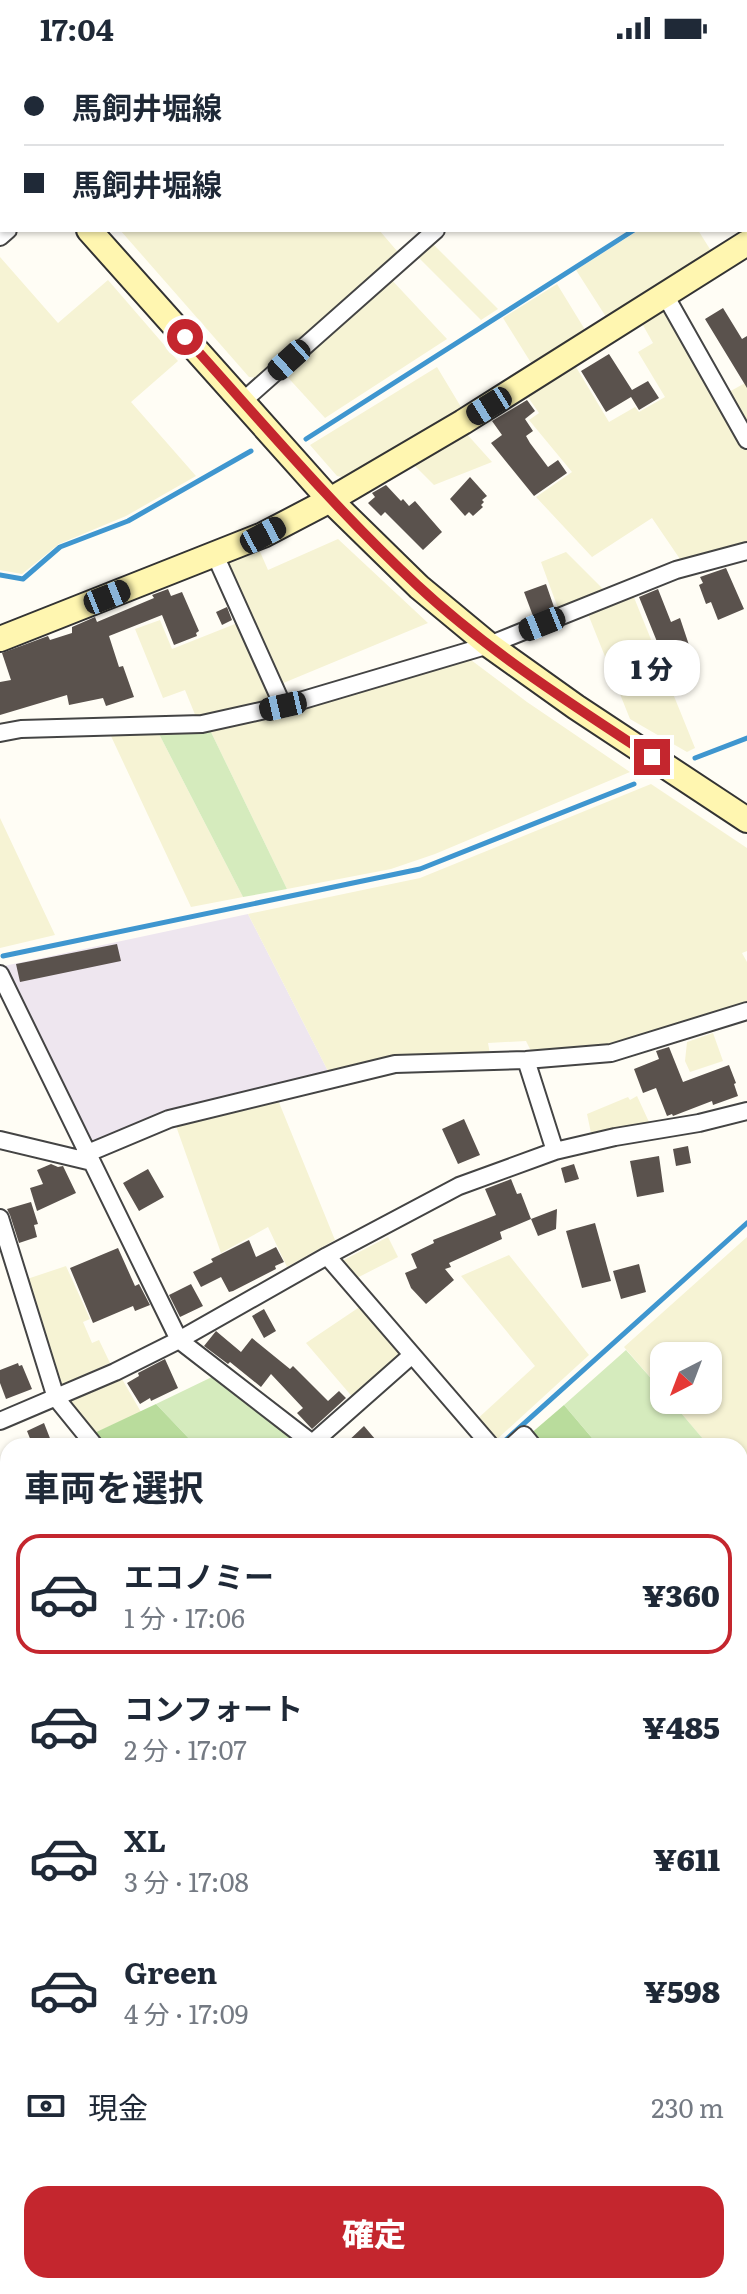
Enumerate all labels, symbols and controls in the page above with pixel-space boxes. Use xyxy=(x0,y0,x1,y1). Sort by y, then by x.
text: 17:04 xyxy=(40,6,114,50)
text: 馬飼井堀線 xyxy=(72,84,222,128)
text: 馬飼井堀線 xyxy=(72,161,222,205)
route start xyxy=(167,319,203,355)
car xyxy=(263,335,315,385)
car xyxy=(462,383,516,429)
car xyxy=(236,513,290,557)
car xyxy=(80,577,134,617)
car xyxy=(515,604,569,644)
callout: 1 分 xyxy=(604,641,700,697)
text: 1 分 xyxy=(631,648,673,687)
car xyxy=(257,689,309,723)
route end xyxy=(634,739,670,775)
north arrow xyxy=(650,1342,722,1414)
map controls xyxy=(650,1342,722,1414)
text: 車両を選択 xyxy=(24,1459,204,1512)
text: エコノミー xyxy=(124,1553,274,1597)
icon: car xyxy=(28,1558,100,1630)
text: ¥360 xyxy=(642,1572,720,1616)
text: 1 分 · 17:06 xyxy=(124,1597,245,1636)
text: コンフォート xyxy=(124,1685,303,1729)
icon: car xyxy=(28,1690,100,1762)
text: ¥485 xyxy=(643,1704,720,1748)
text: 2 分 · 17:07 xyxy=(124,1729,247,1768)
text: XL xyxy=(124,1817,166,1861)
icon: car xyxy=(28,1822,100,1894)
text: ¥611 xyxy=(653,1836,720,1880)
text: 3 分 · 17:08 xyxy=(124,1861,249,1900)
text: Green xyxy=(124,1949,217,1993)
icon: car xyxy=(28,1954,100,2026)
text: ¥598 xyxy=(644,1968,720,2012)
text: 4 分 · 17:09 xyxy=(124,1993,248,2032)
icon: cash xyxy=(24,2084,68,2128)
text: 現金 xyxy=(88,2084,148,2128)
text: 230 m xyxy=(651,2087,724,2126)
button: 確定 xyxy=(24,2186,724,2278)

